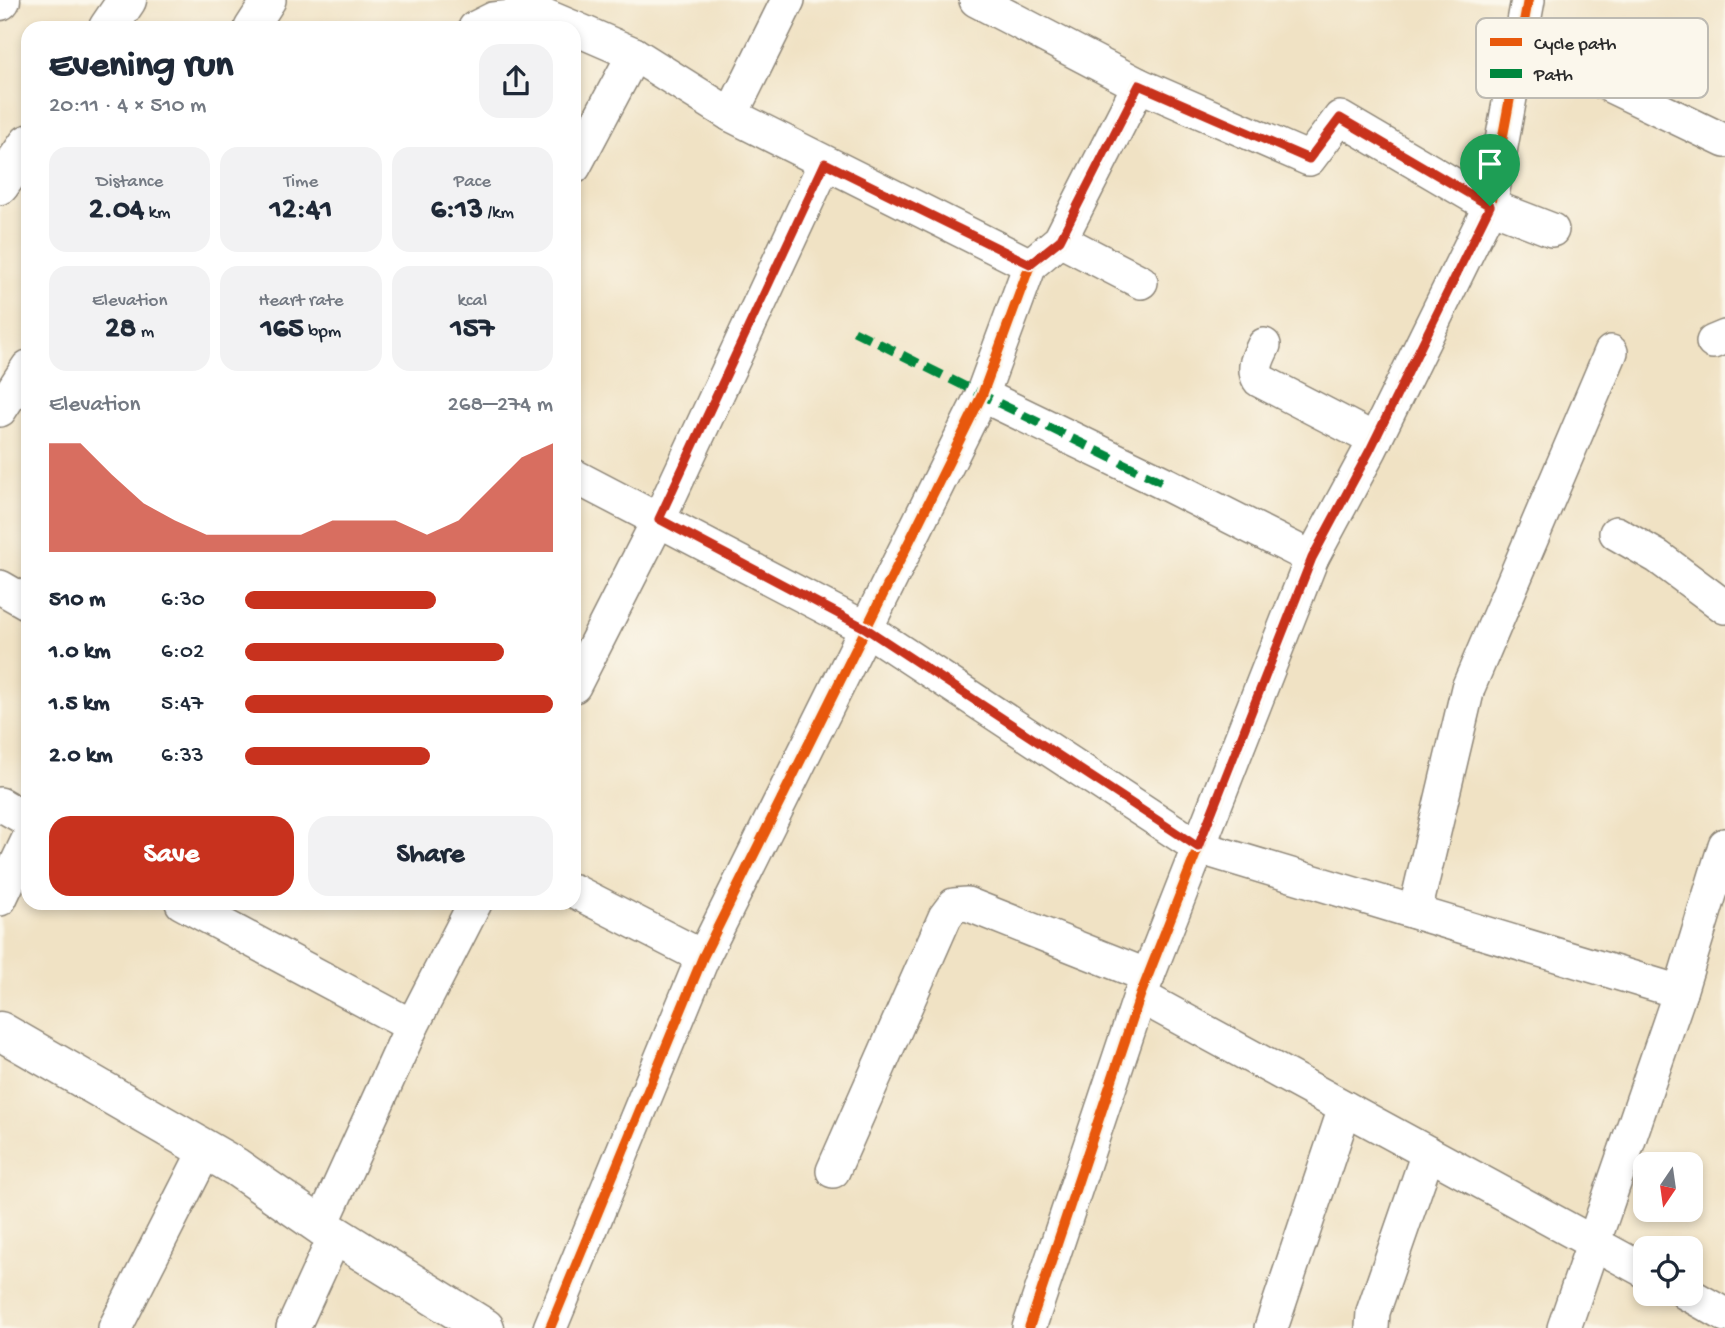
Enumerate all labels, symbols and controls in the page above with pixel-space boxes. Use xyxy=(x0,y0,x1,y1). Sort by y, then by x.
legend xyxy=(1476,18,1708,98)
text: Cycle path xyxy=(1534,34,1616,57)
button: share xyxy=(479,44,553,118)
text: Evening run xyxy=(49,45,233,89)
text: Path xyxy=(1533,65,1573,88)
text: 20:11 · 4 × 510 m xyxy=(49,93,206,120)
pin xyxy=(1460,134,1520,206)
icon: arrive xyxy=(1471,145,1509,183)
text: Distance xyxy=(96,171,163,194)
text: Time xyxy=(284,171,318,194)
text: Pace xyxy=(454,171,491,194)
text: 2.04 xyxy=(89,194,144,229)
text: 12:41 xyxy=(270,194,332,229)
text: 6:13 xyxy=(431,194,483,229)
text: km xyxy=(144,202,171,225)
text: /km xyxy=(483,202,514,225)
text: Elevation xyxy=(92,290,167,313)
text: Heart rate xyxy=(258,290,344,313)
text: kcal xyxy=(457,290,487,313)
text: 28 xyxy=(105,313,136,348)
text: 165 xyxy=(261,313,304,348)
text: 157 xyxy=(451,313,494,348)
text: m xyxy=(136,321,154,344)
text: bpm xyxy=(304,321,341,344)
text: Elevation xyxy=(49,392,140,419)
text: 268–274 m xyxy=(447,392,553,419)
text: 510 m xyxy=(49,587,105,614)
text: 6:30 xyxy=(161,587,205,614)
text: 1.0 km xyxy=(49,639,111,666)
text: 6:02 xyxy=(161,639,204,666)
text: 1.5 km xyxy=(49,691,110,718)
text: 5:47 xyxy=(161,691,203,718)
text: 2.0 km xyxy=(49,743,113,770)
text: 6:33 xyxy=(161,743,204,770)
button: Save xyxy=(49,816,294,896)
button: Share xyxy=(308,816,553,896)
north arrow xyxy=(1633,1152,1703,1222)
map controls xyxy=(1633,1152,1703,1306)
button: locate xyxy=(1633,1236,1703,1306)

